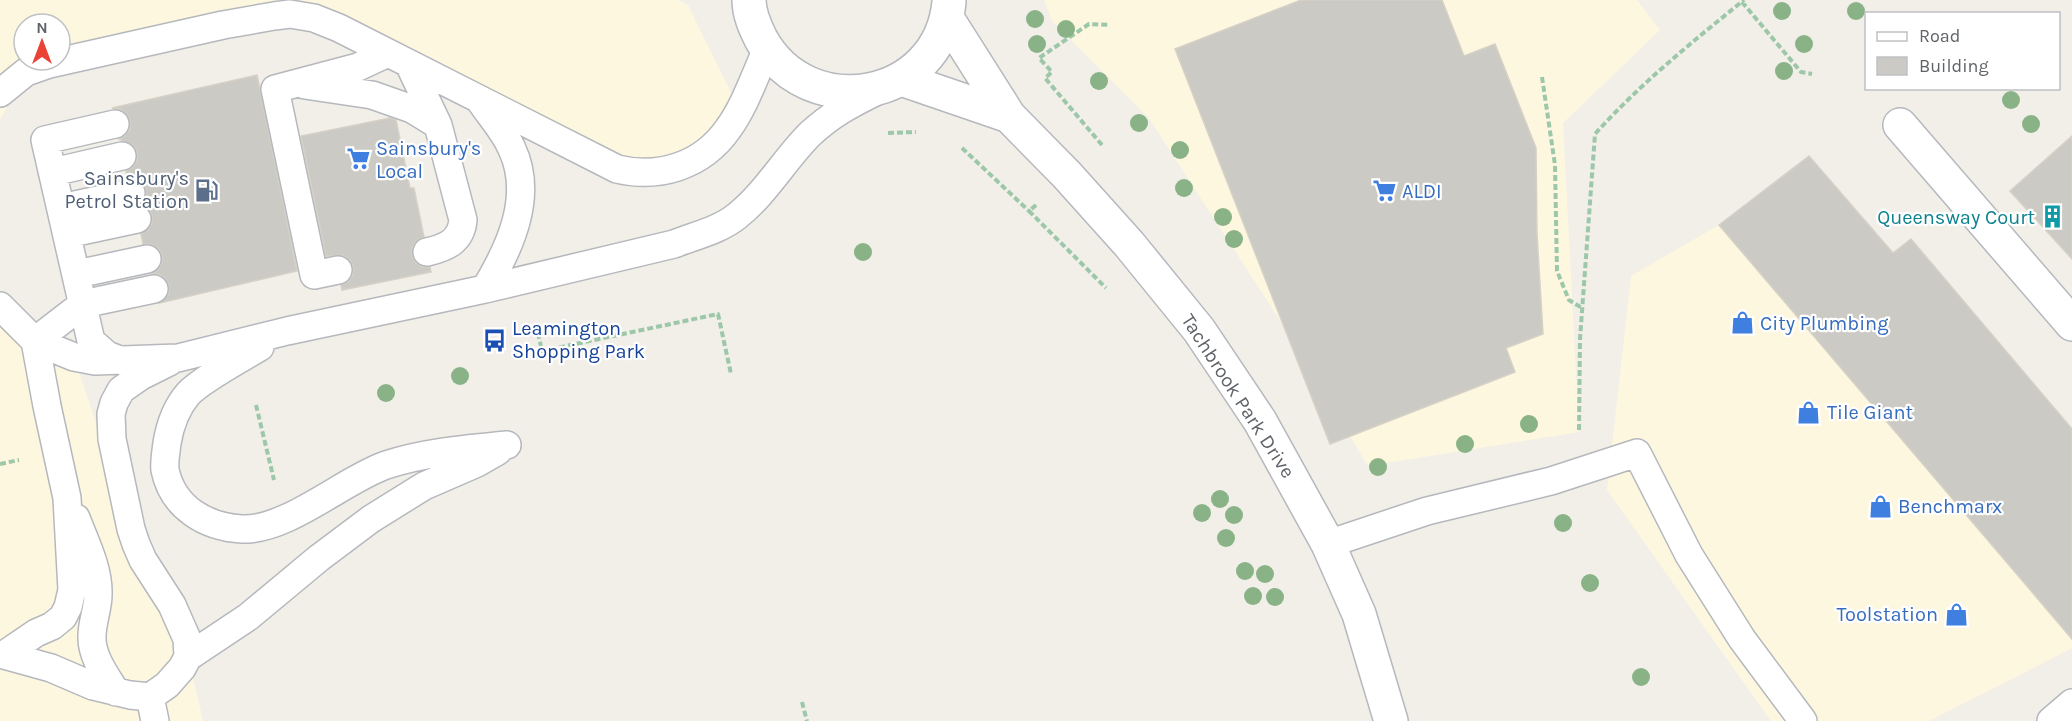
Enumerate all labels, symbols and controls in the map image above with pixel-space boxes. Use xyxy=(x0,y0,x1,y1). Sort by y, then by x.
north arrow xyxy=(12,12,72,72)
legend xyxy=(1865,12,2060,90)
text: N xyxy=(36,18,48,37)
text: Road xyxy=(1919,25,1960,47)
text: Building xyxy=(1919,55,1989,77)
place label: Sainsbury's Local xyxy=(376,137,481,183)
supermarket icon: Sainsbury's Local xyxy=(345,146,371,172)
place label: Sainsbury's Petrol Station xyxy=(65,167,189,213)
fuel station icon: Sainsbury's Petrol Station xyxy=(194,177,220,203)
supermarket icon: ALDI xyxy=(1371,178,1397,204)
place label: ALDI xyxy=(1402,180,1442,203)
building icon: Queensway Court xyxy=(2040,204,2066,230)
place label: Queensway Court xyxy=(1877,206,2035,229)
street label: Tachbrook Park Drive xyxy=(1176,310,1300,482)
shop icon: City Plumbing xyxy=(1729,310,1755,336)
place label: City Plumbing xyxy=(1760,312,1888,335)
place label: Leamington Shopping Park xyxy=(512,317,645,363)
bus stop icon: Leamington Shopping Park xyxy=(481,327,507,353)
shop icon: Tile Giant xyxy=(1796,399,1822,425)
place label: Tile Giant xyxy=(1827,401,1914,424)
shop icon: Benchmarx xyxy=(1867,493,1893,519)
place label: Benchmarx xyxy=(1898,495,2002,518)
shop icon: Toolstation xyxy=(1943,601,1969,627)
place label: Toolstation xyxy=(1837,603,1938,626)

